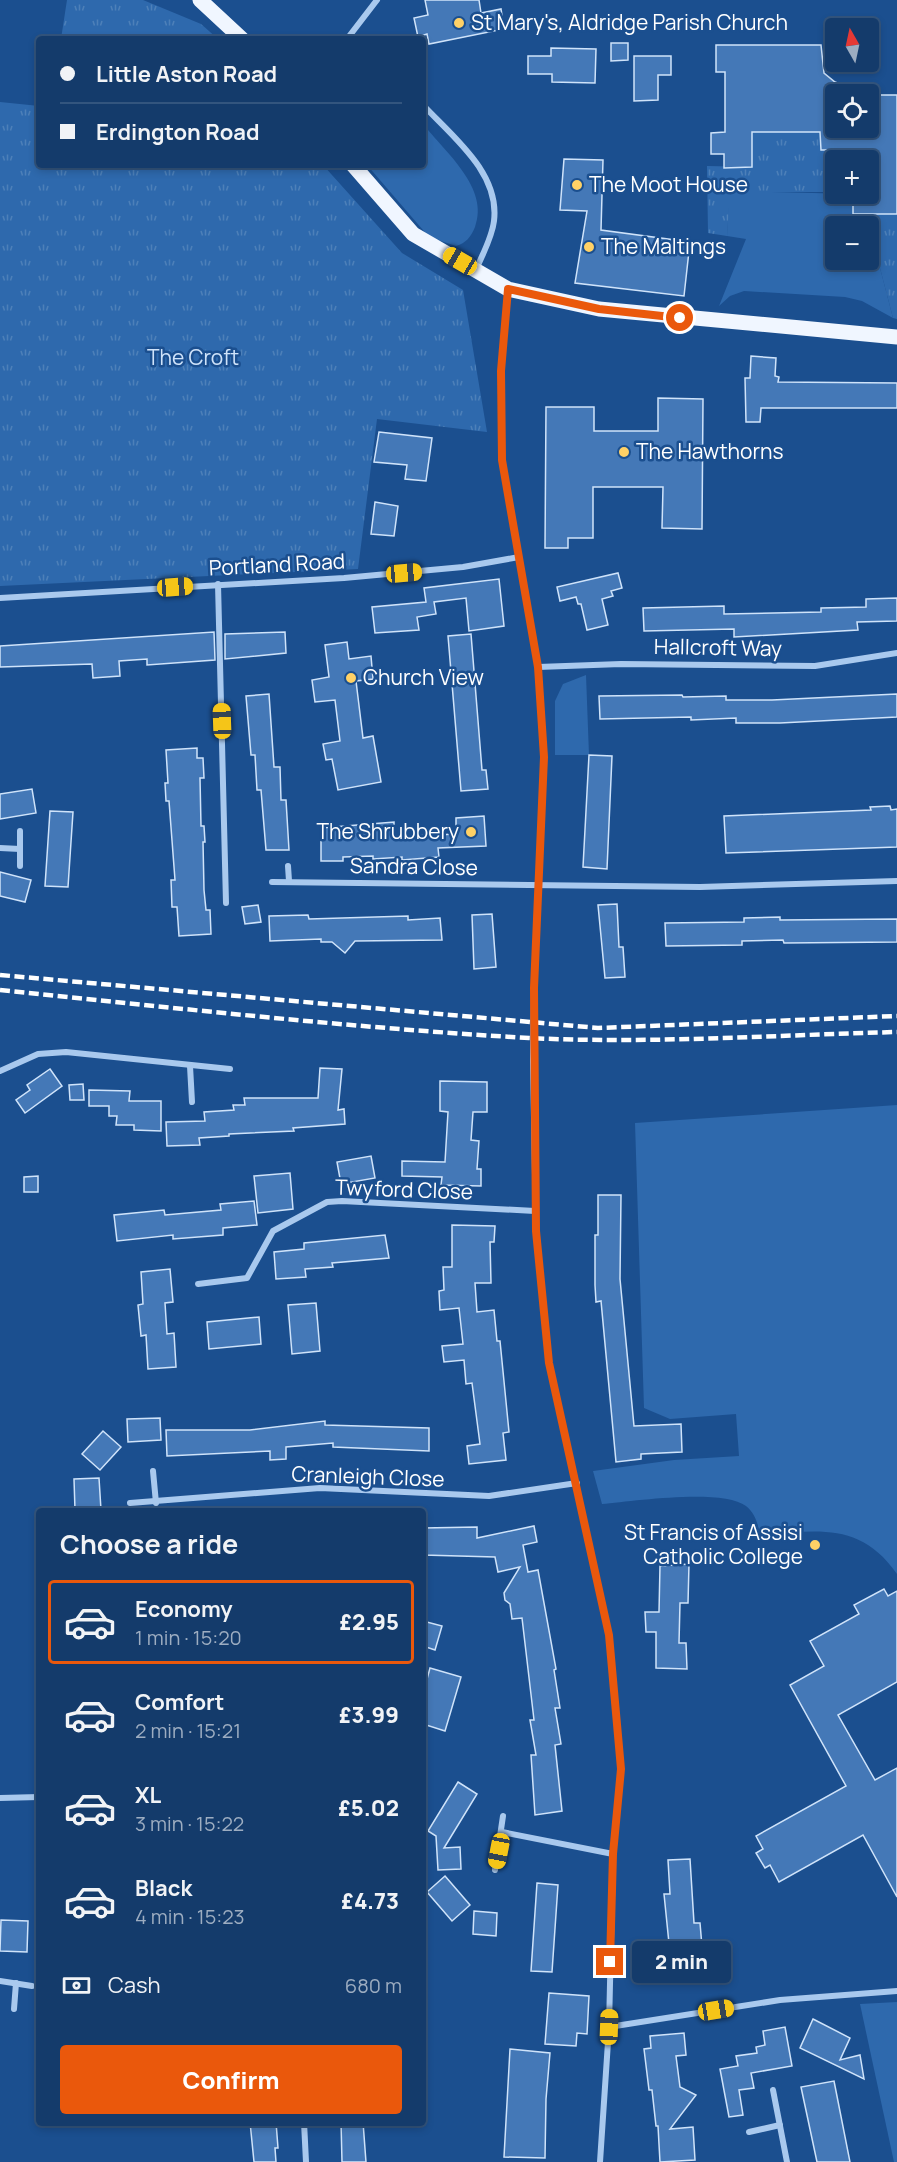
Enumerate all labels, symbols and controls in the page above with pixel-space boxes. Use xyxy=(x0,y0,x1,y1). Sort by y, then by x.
place label: St Mary's, Aldridge Parish Church xyxy=(471,8,788,36)
marker: St Mary's, Aldridge Parish Church xyxy=(452,16,466,30)
north arrow xyxy=(825,18,879,72)
map controls xyxy=(825,18,879,270)
text: Little Aston Road xyxy=(96,59,277,89)
button: locate xyxy=(825,84,879,138)
text: Erdington Road xyxy=(96,117,260,147)
button: + xyxy=(825,150,879,204)
place label: The Moot House xyxy=(589,170,748,198)
marker: The Moot House xyxy=(570,178,584,192)
button: − xyxy=(825,216,879,270)
place label: The Maltings xyxy=(601,232,726,260)
marker: The Maltings xyxy=(582,240,596,254)
car xyxy=(440,244,480,278)
route start xyxy=(666,304,693,331)
park label: The Croft xyxy=(147,343,239,371)
place label: The Hawthorns xyxy=(636,437,784,465)
marker: The Hawthorns xyxy=(617,445,631,459)
street label: Portland Road xyxy=(208,546,346,582)
car xyxy=(385,562,423,584)
car xyxy=(156,577,194,597)
street label: Hallcroft Way xyxy=(654,632,782,662)
place label: Church View xyxy=(363,663,484,691)
marker: Church View xyxy=(344,671,358,685)
car xyxy=(212,703,232,739)
place label: The Shrubbery xyxy=(316,817,459,845)
marker: The Shrubbery xyxy=(464,825,478,839)
street label: Sandra Close xyxy=(350,851,478,881)
street label: Twyford Close xyxy=(334,1173,474,1205)
street label: Cranleigh Close xyxy=(291,1459,445,1493)
place label: St Francis of Assisi Catholic College xyxy=(624,1518,803,1570)
text: Choose a ride xyxy=(60,1525,238,1562)
marker: St Francis of Assisi Catholic College xyxy=(808,1538,822,1552)
text: Economy xyxy=(135,1594,233,1624)
icon: car xyxy=(63,1595,117,1649)
text: £2.95 xyxy=(339,1607,399,1637)
text: 1 min · 15:20 xyxy=(135,1624,242,1651)
text: Comfort xyxy=(135,1687,224,1717)
icon: car xyxy=(63,1688,117,1742)
text: £3.99 xyxy=(339,1700,399,1730)
text: 2 min · 15:21 xyxy=(135,1717,241,1744)
text: XL xyxy=(135,1780,161,1810)
icon: car xyxy=(63,1781,117,1835)
text: £5.02 xyxy=(338,1793,399,1823)
text: 3 min · 15:22 xyxy=(135,1810,244,1837)
car xyxy=(487,1832,511,1870)
text: Black xyxy=(135,1873,192,1903)
icon: car xyxy=(63,1874,117,1928)
text: £4.73 xyxy=(341,1886,399,1916)
text: 4 min · 15:23 xyxy=(135,1903,245,1930)
callout: 2 min xyxy=(631,1941,730,1983)
route end xyxy=(596,1948,623,1975)
text: 2 min xyxy=(655,1948,708,1975)
icon: cash xyxy=(60,1969,93,2002)
text: Cash xyxy=(108,1970,161,2000)
text: 680 m xyxy=(345,1972,402,1999)
car xyxy=(697,1998,735,2022)
car xyxy=(599,2009,619,2045)
button: Confirm xyxy=(60,2045,402,2114)

